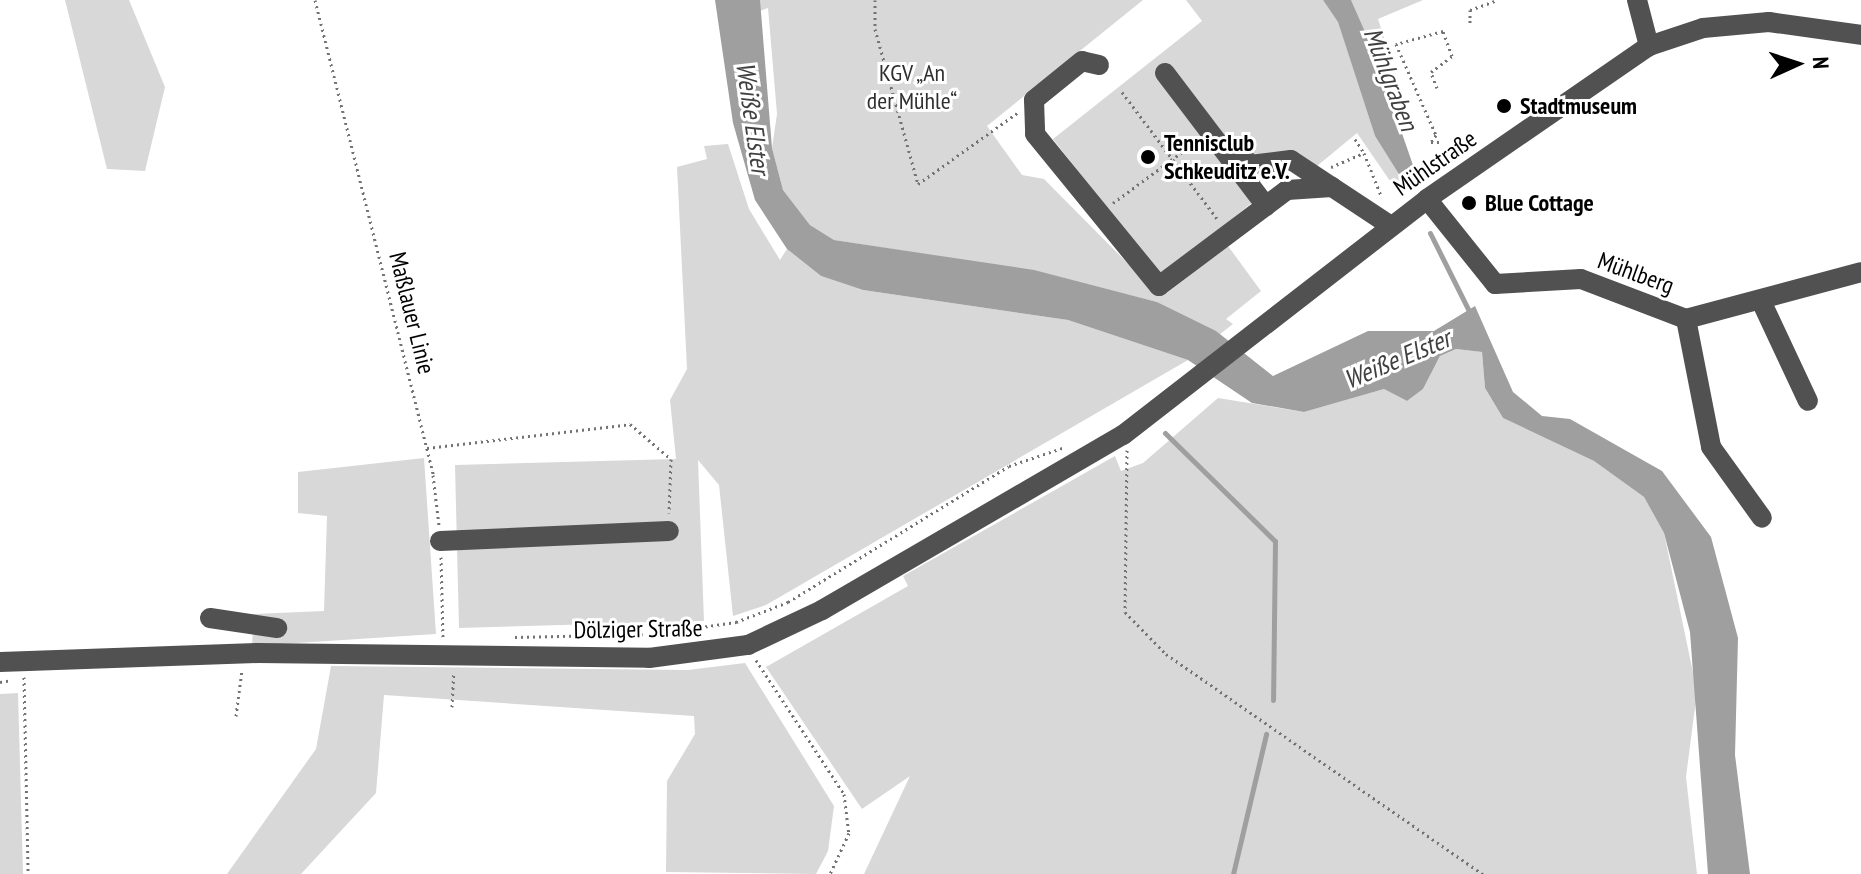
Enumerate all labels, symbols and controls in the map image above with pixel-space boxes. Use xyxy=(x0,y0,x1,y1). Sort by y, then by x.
water label: Mühlgraben xyxy=(1357,23,1425,135)
north arrow xyxy=(1757,24,1837,104)
text: N xyxy=(1807,56,1835,69)
park label: KGV „An der Mühle“ xyxy=(867,59,957,115)
water label: Weiße Elster xyxy=(730,60,776,176)
place label: Stadtmuseum xyxy=(1520,92,1637,120)
marker: Stadtmuseum xyxy=(1495,97,1513,115)
street label: Mühlstraße xyxy=(1388,124,1482,202)
place label: Tennisclub Schkeuditz e.V. xyxy=(1164,129,1290,185)
marker: Tennisclub Schkeuditz e.V. xyxy=(1139,148,1157,166)
place label: Blue Cottage xyxy=(1485,189,1594,217)
marker: Blue Cottage xyxy=(1460,194,1478,212)
street label: Mühlberg xyxy=(1594,246,1678,300)
street label: Maßlauer Linie xyxy=(383,249,441,377)
water label: Weiße Elster xyxy=(1339,323,1455,395)
street label: Dölziger Straße xyxy=(573,613,703,645)

